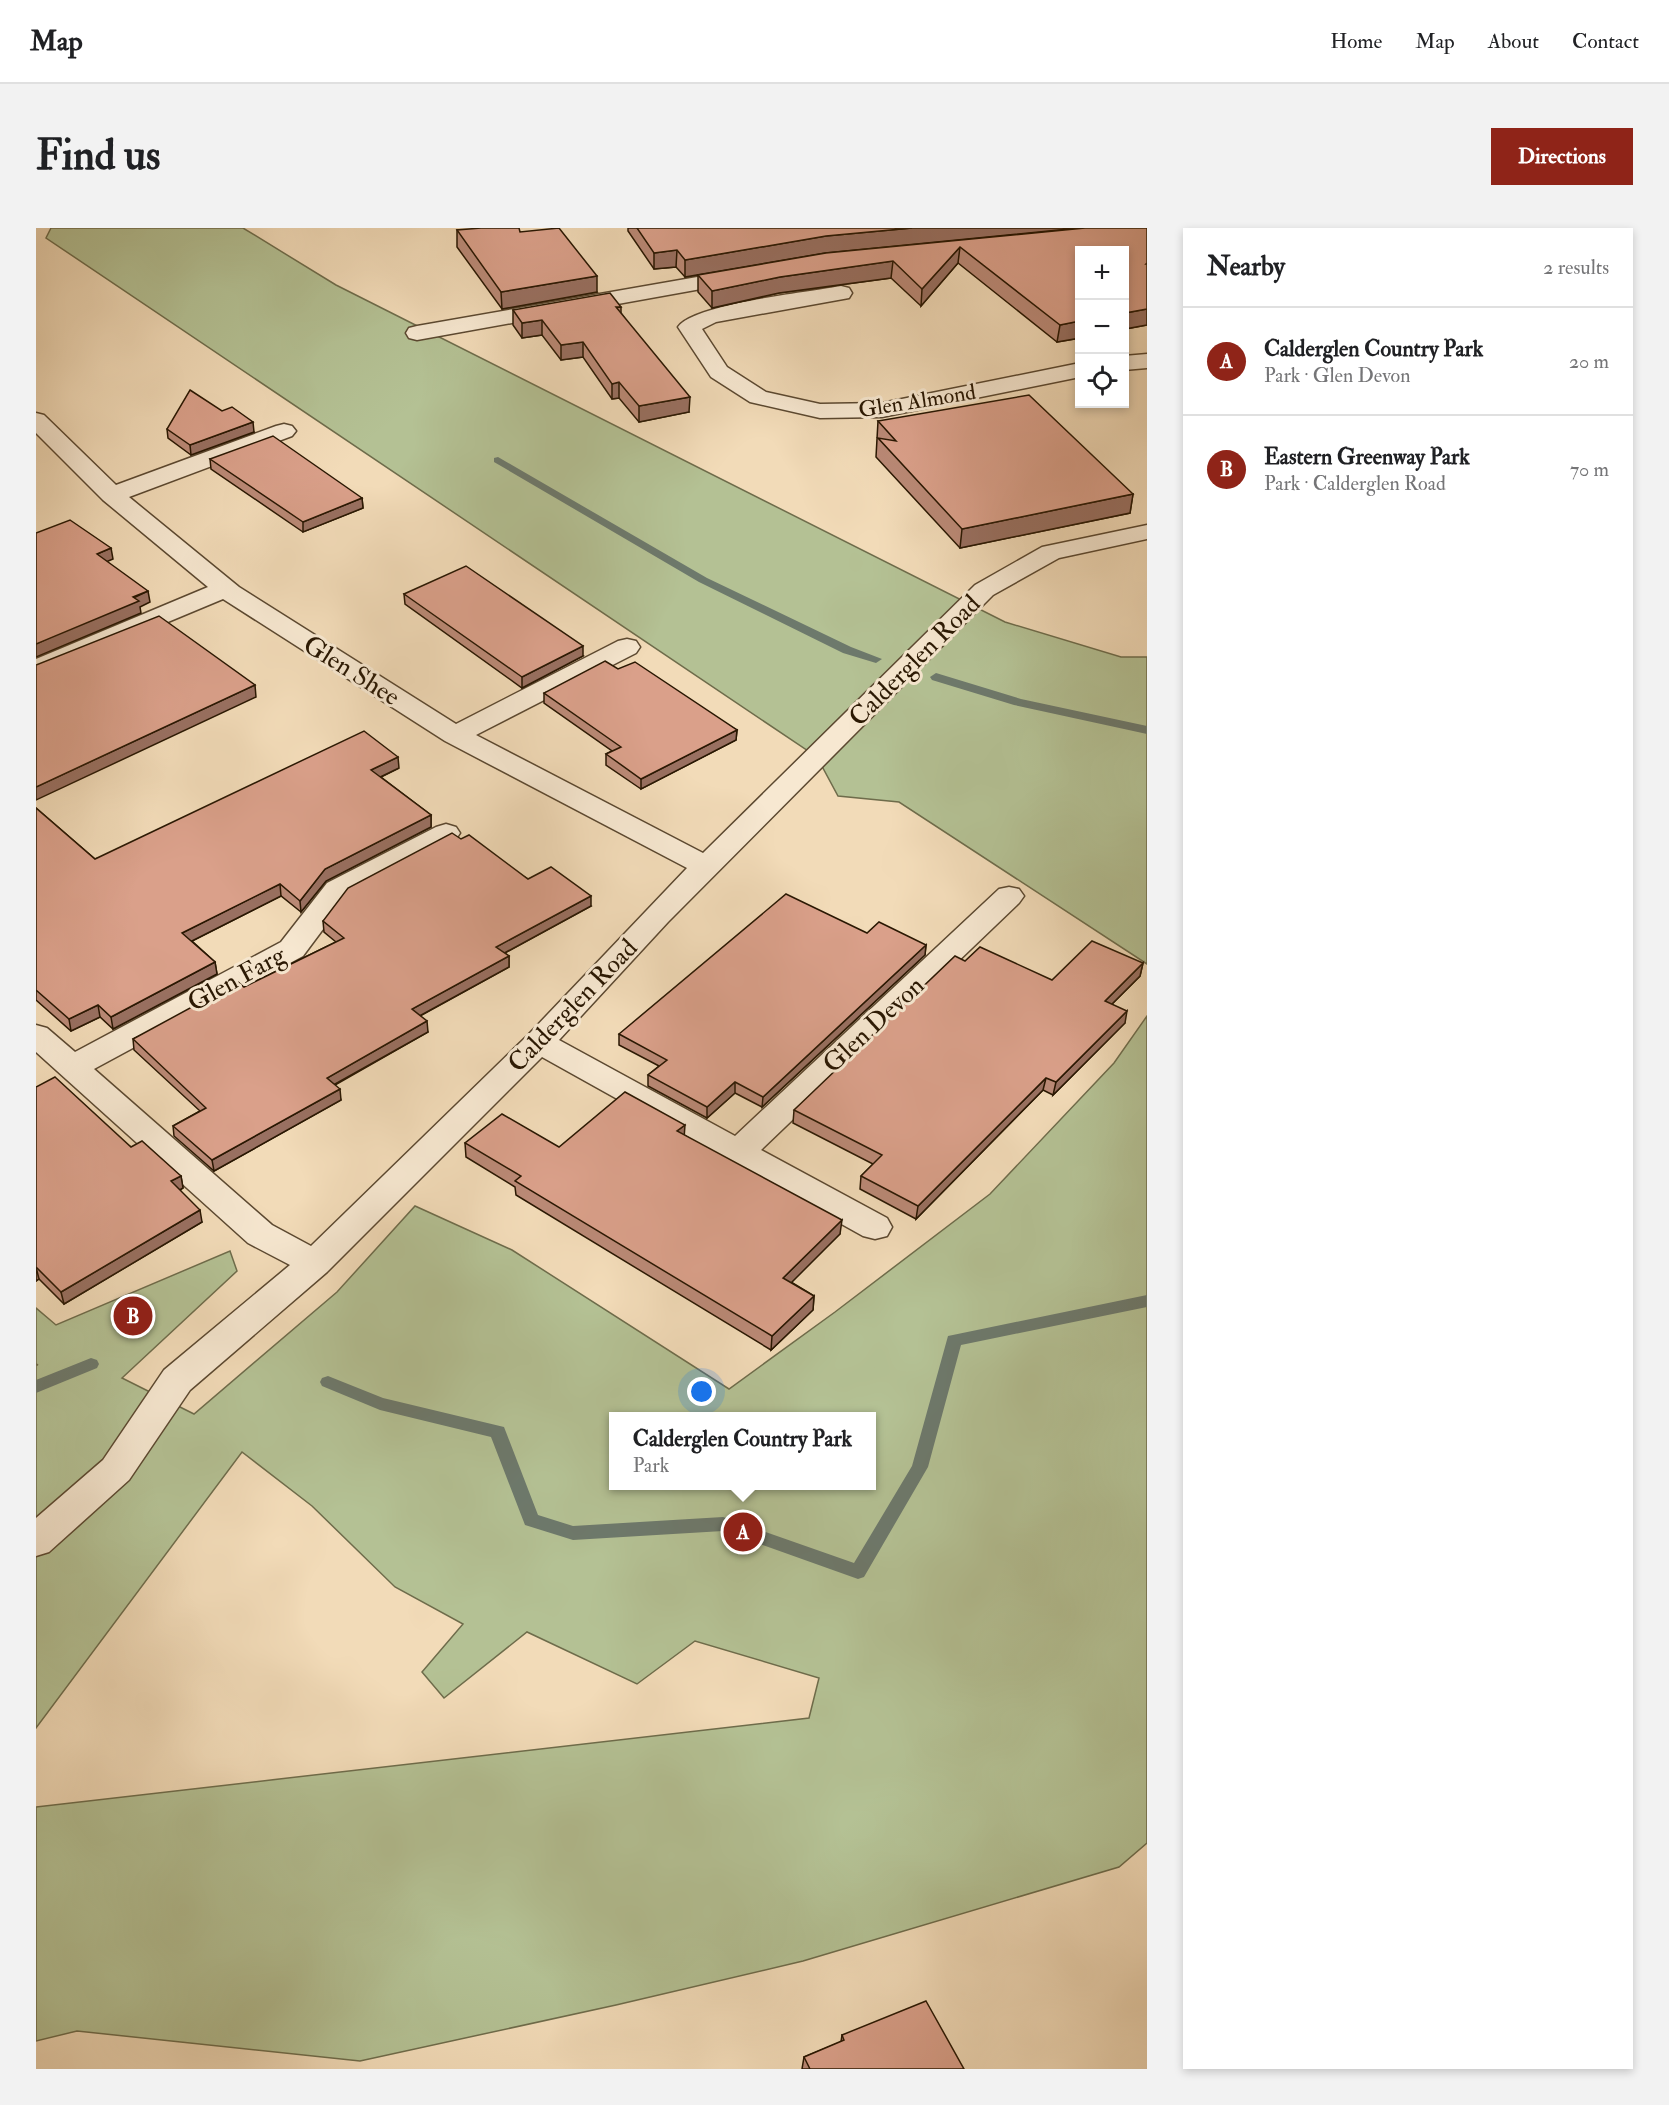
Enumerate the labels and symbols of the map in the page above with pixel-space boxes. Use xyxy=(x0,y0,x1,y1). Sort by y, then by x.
street label: Glen Almond xyxy=(856,378,978,424)
street label: Calderglen Road xyxy=(842,588,987,733)
street label: Glen Shee xyxy=(297,629,406,713)
street label: Calderglen Road xyxy=(501,932,644,1079)
street label: Glen Farg xyxy=(182,938,292,1019)
street label: Glen Devon xyxy=(816,970,931,1080)
pin: B xyxy=(114,1294,152,1338)
your location xyxy=(687,1377,716,1406)
pin: A xyxy=(724,1510,762,1554)

